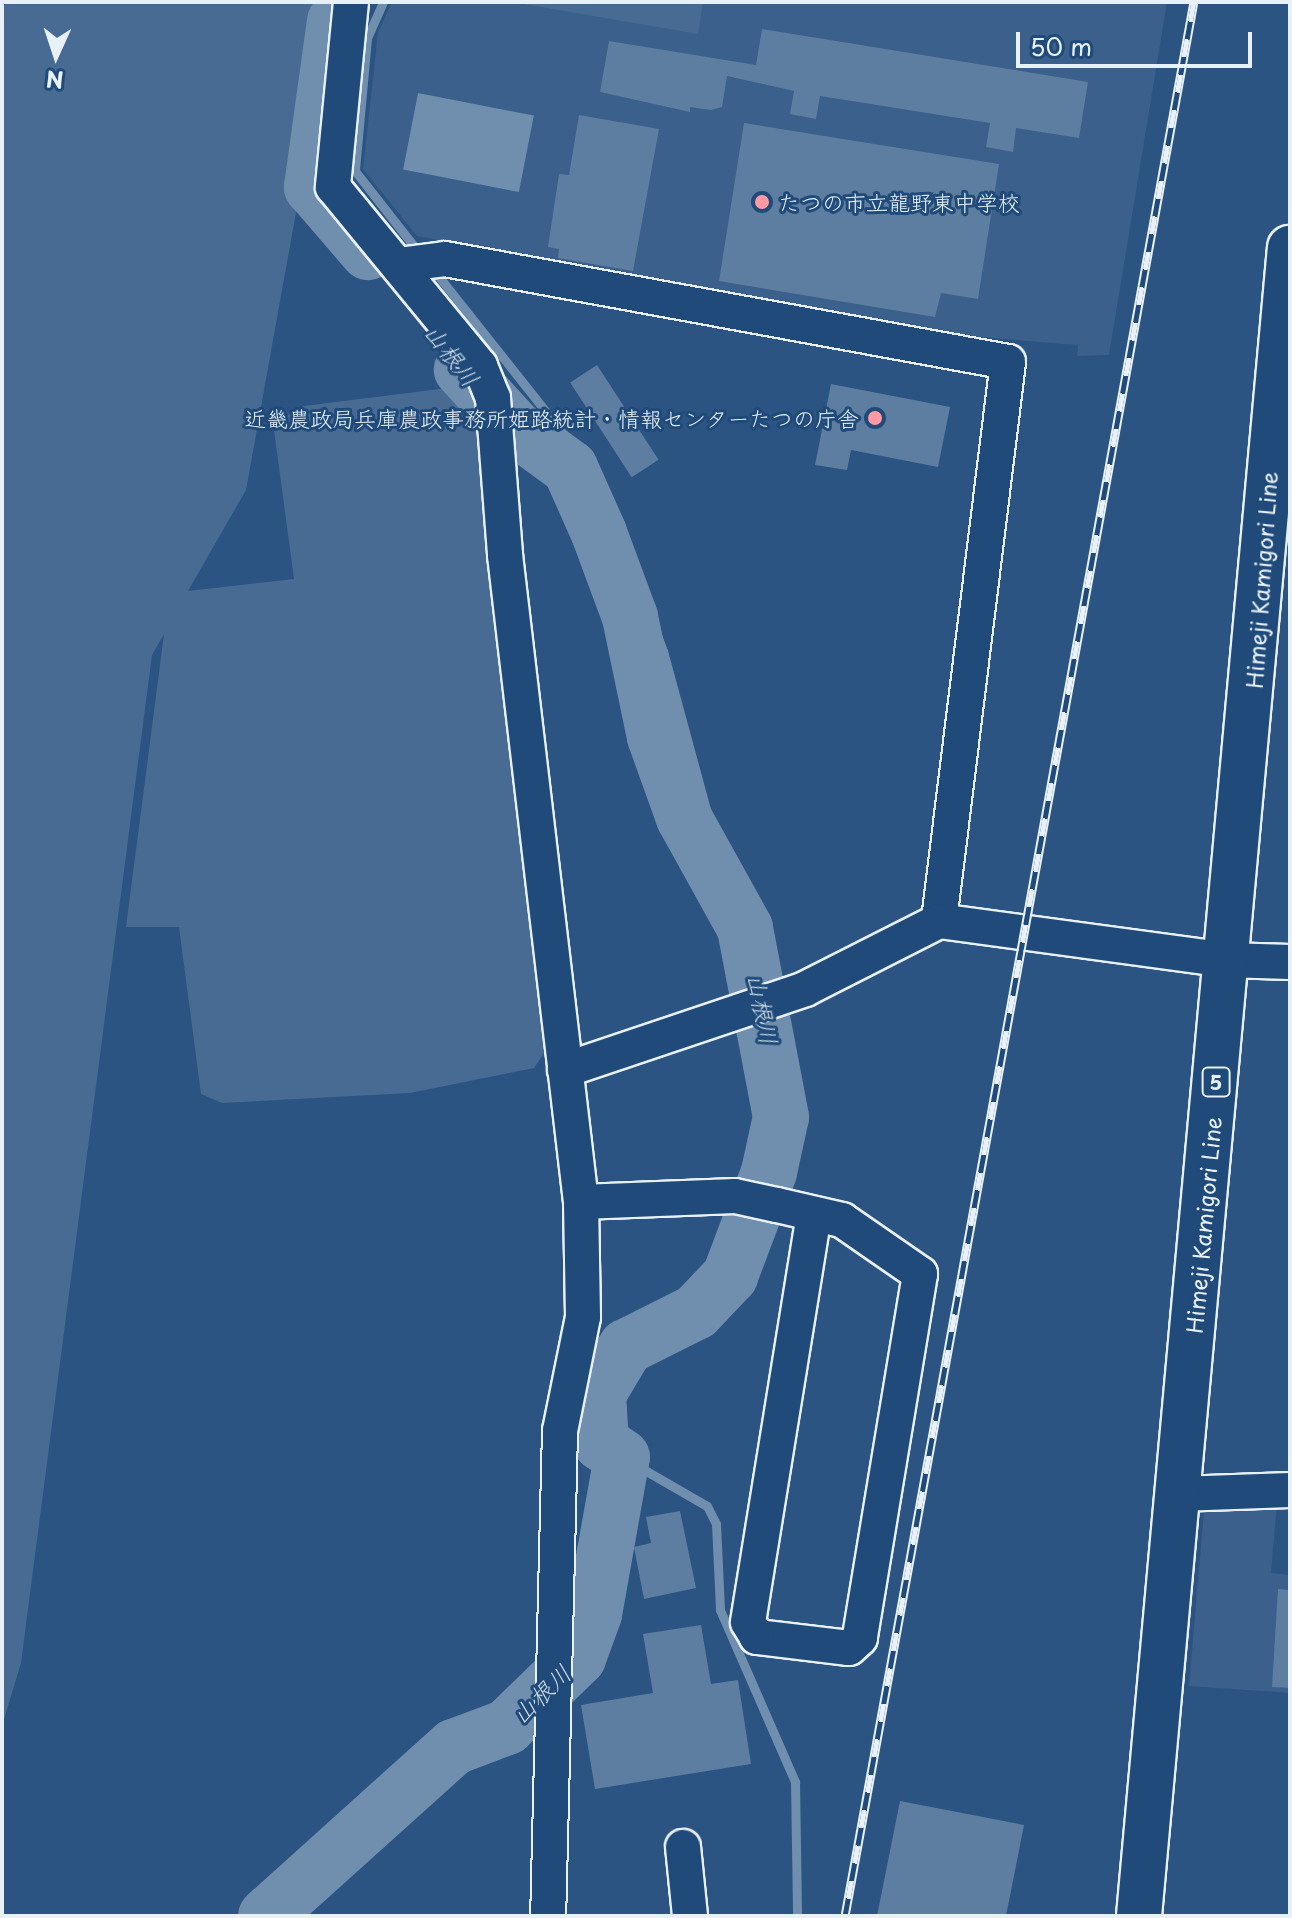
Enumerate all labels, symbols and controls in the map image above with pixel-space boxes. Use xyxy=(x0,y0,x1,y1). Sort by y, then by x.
north arrow xyxy=(16,16,96,96)
scale bar xyxy=(1020,16,1256,66)
text: 50 m xyxy=(1030,28,1092,64)
text: N xyxy=(45,64,64,97)
place label: たつの市立龍野東中学校 xyxy=(778,189,1020,215)
marker: たつの市立龍野東中学校 xyxy=(753,193,771,211)
water label: 山根川 xyxy=(418,318,486,392)
place label: 近畿農政局兵庫農政事務所姫路統計・情報センターたつの庁舎 xyxy=(243,405,859,431)
marker: 近畿農政局兵庫農政事務所姫路統計・情報センターたつの庁舎 xyxy=(866,409,884,427)
street label: Himeji Kamigori Line xyxy=(1240,470,1282,690)
water label: 山根川 xyxy=(742,971,784,1047)
road number: 5 xyxy=(1200,1066,1232,1098)
street label: Himeji Kamigori Line xyxy=(1180,1115,1226,1335)
water label: 山根川 xyxy=(505,1659,577,1729)

